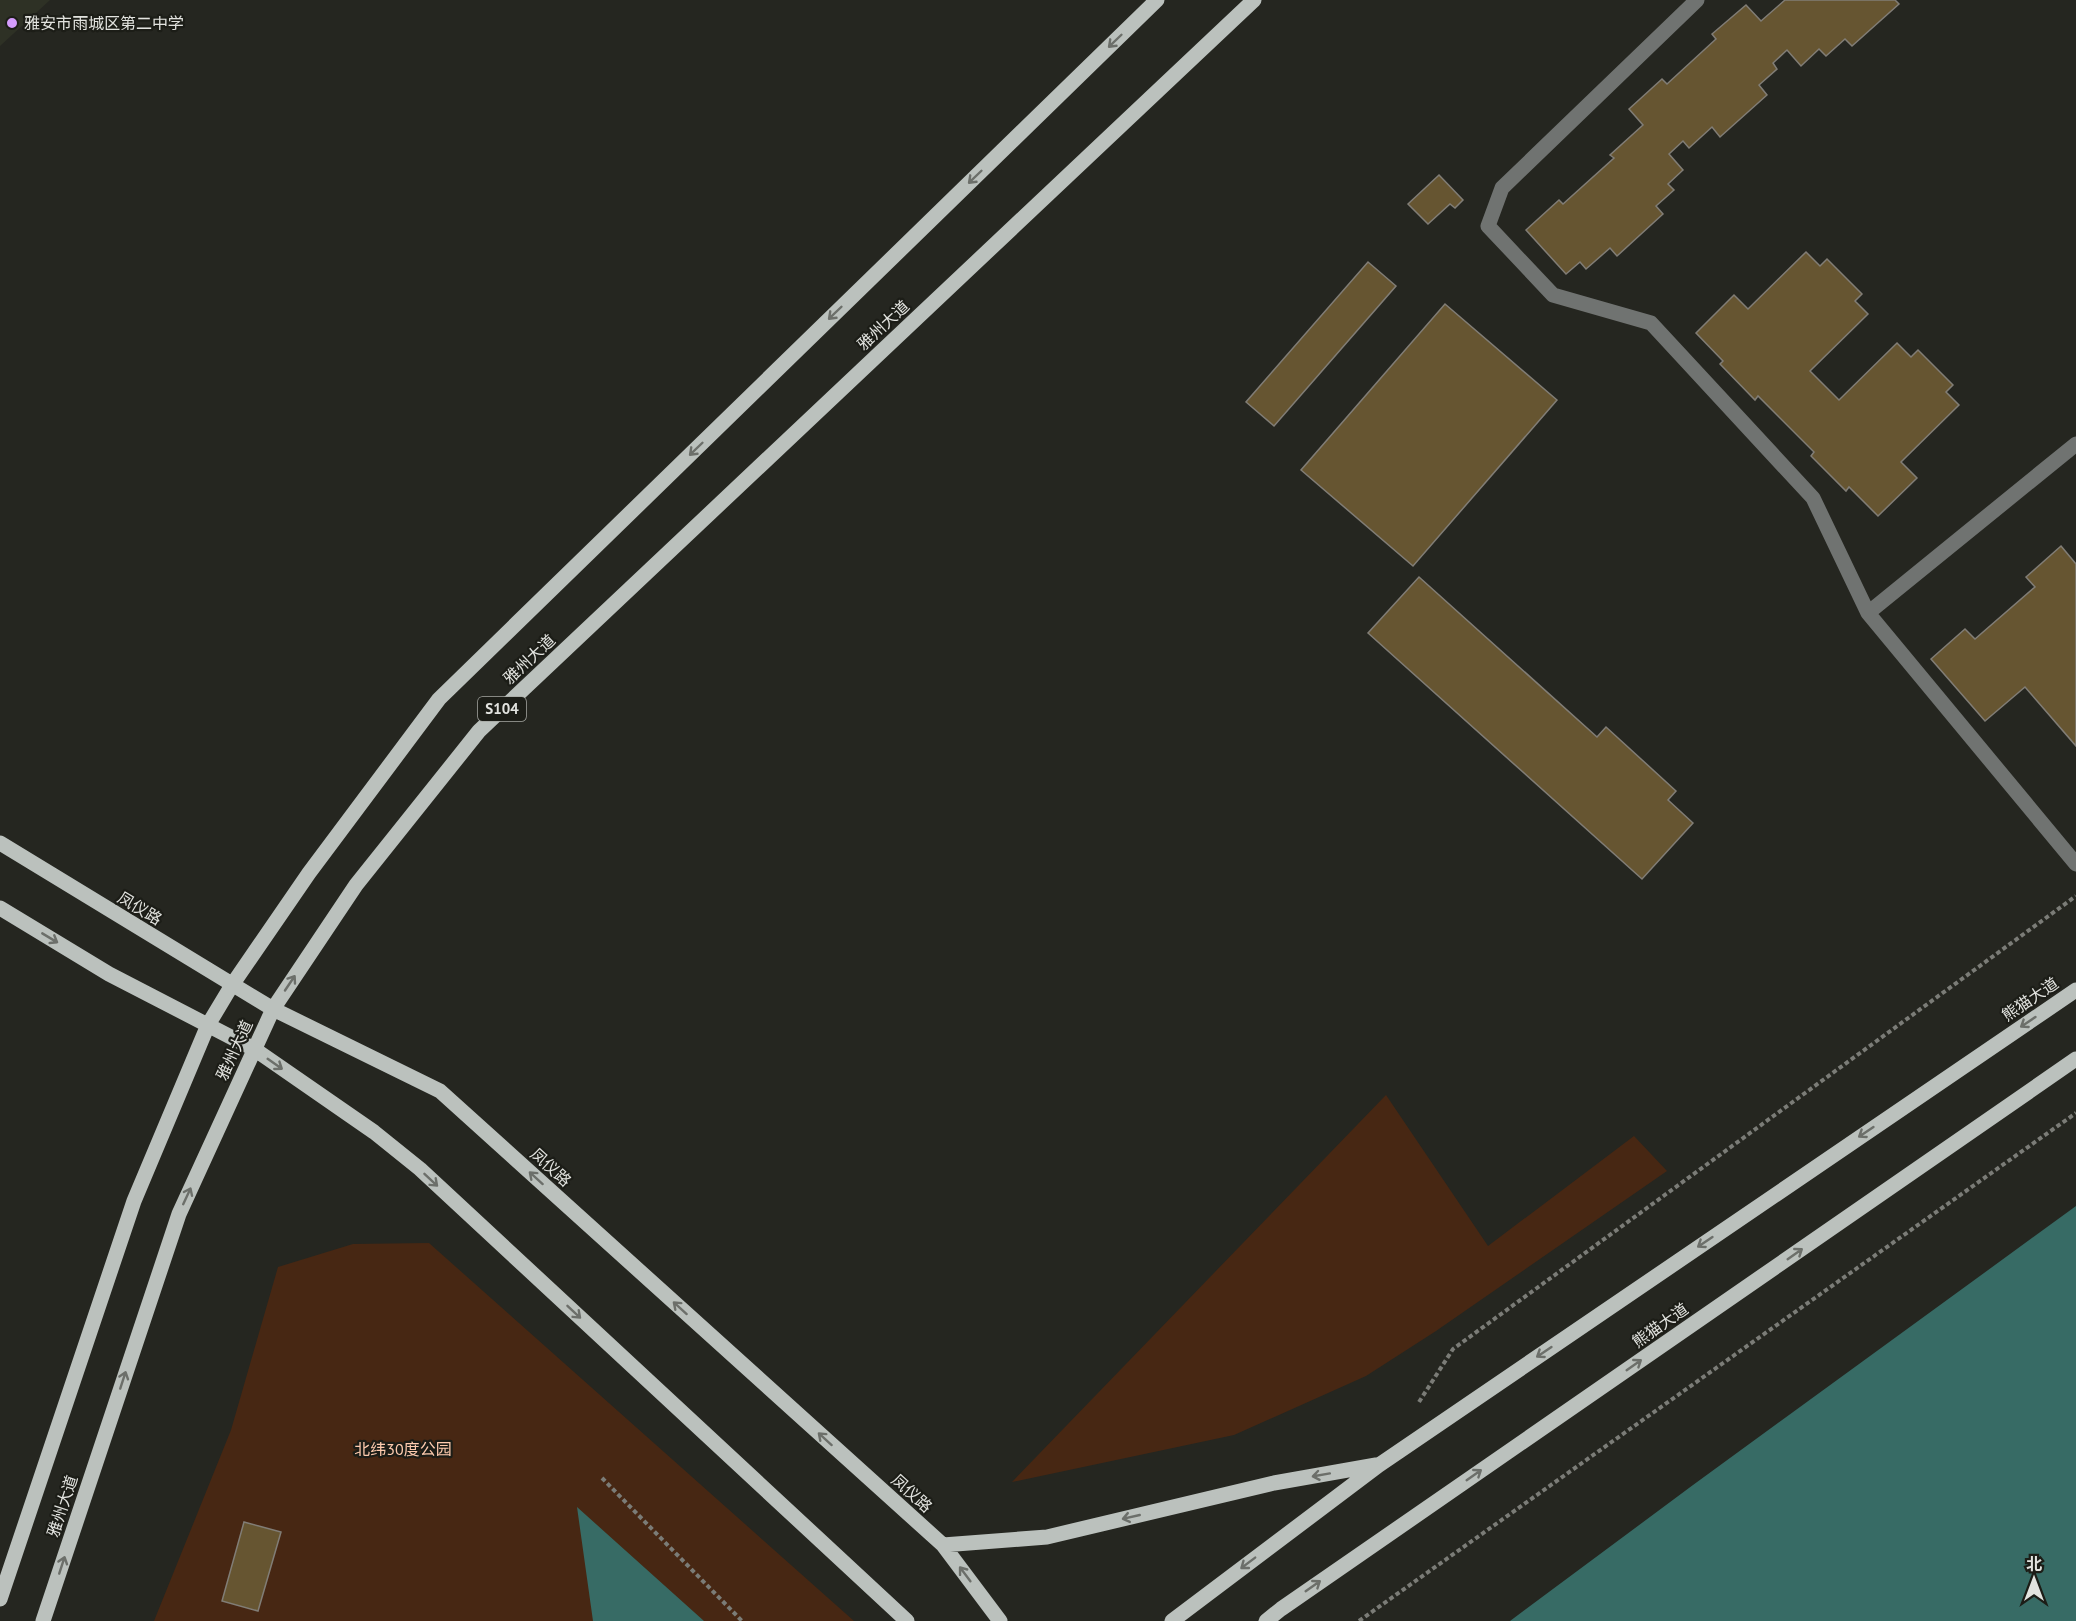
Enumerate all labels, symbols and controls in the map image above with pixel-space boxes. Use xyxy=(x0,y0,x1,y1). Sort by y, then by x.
place label: 雅安市雨城区第二中学 xyxy=(24,13,184,33)
marker: 雅安市雨城区第二中学 xyxy=(5,16,19,30)
one-way arrow xyxy=(1108,33,1123,48)
one-way arrow xyxy=(968,169,983,184)
street label: 雅州大道 xyxy=(853,296,913,354)
one-way arrow xyxy=(828,305,843,320)
one-way arrow xyxy=(688,441,703,456)
street label: 雅州大道 xyxy=(499,630,559,688)
road number: S104 xyxy=(478,697,526,721)
street label: 凤仪路 xyxy=(114,887,166,929)
one-way arrow xyxy=(41,933,58,945)
street label: 熊猫大道 xyxy=(1998,973,2062,1025)
one-way arrow xyxy=(284,976,296,992)
one-way arrow xyxy=(2019,1016,2036,1029)
street label: 雅州大道 xyxy=(211,1017,257,1083)
one-way arrow xyxy=(266,1058,283,1070)
one-way arrow xyxy=(1859,1126,1875,1138)
street label: 凤仪路 xyxy=(526,1144,576,1190)
one-way arrow xyxy=(529,1171,544,1185)
one-way arrow xyxy=(424,1173,439,1187)
one-way arrow xyxy=(181,1188,193,1206)
one-way arrow xyxy=(1698,1236,1714,1248)
one-way arrow xyxy=(1786,1248,1802,1260)
street label: 熊猫大道 xyxy=(1628,1298,1692,1352)
one-way arrow xyxy=(673,1301,688,1315)
one-way arrow xyxy=(567,1305,582,1320)
one-way arrow xyxy=(1537,1346,1553,1358)
one-way arrow xyxy=(1626,1359,1642,1371)
one-way arrow xyxy=(118,1371,129,1390)
one-way arrow xyxy=(818,1432,833,1446)
park label: 北纬30度公园 xyxy=(354,1439,452,1459)
one-way arrow xyxy=(1312,1469,1331,1480)
one-way arrow xyxy=(1465,1469,1482,1482)
street label: 凤仪路 xyxy=(887,1470,937,1516)
street label: 雅州大道 xyxy=(43,1472,81,1540)
one-way arrow xyxy=(1122,1512,1141,1523)
north arrow xyxy=(2004,1549,2064,1609)
text: 北 xyxy=(2026,1554,2042,1574)
one-way arrow xyxy=(57,1557,68,1575)
one-way arrow xyxy=(1241,1557,1257,1570)
one-way arrow xyxy=(958,1567,971,1583)
one-way arrow xyxy=(1305,1580,1321,1592)

